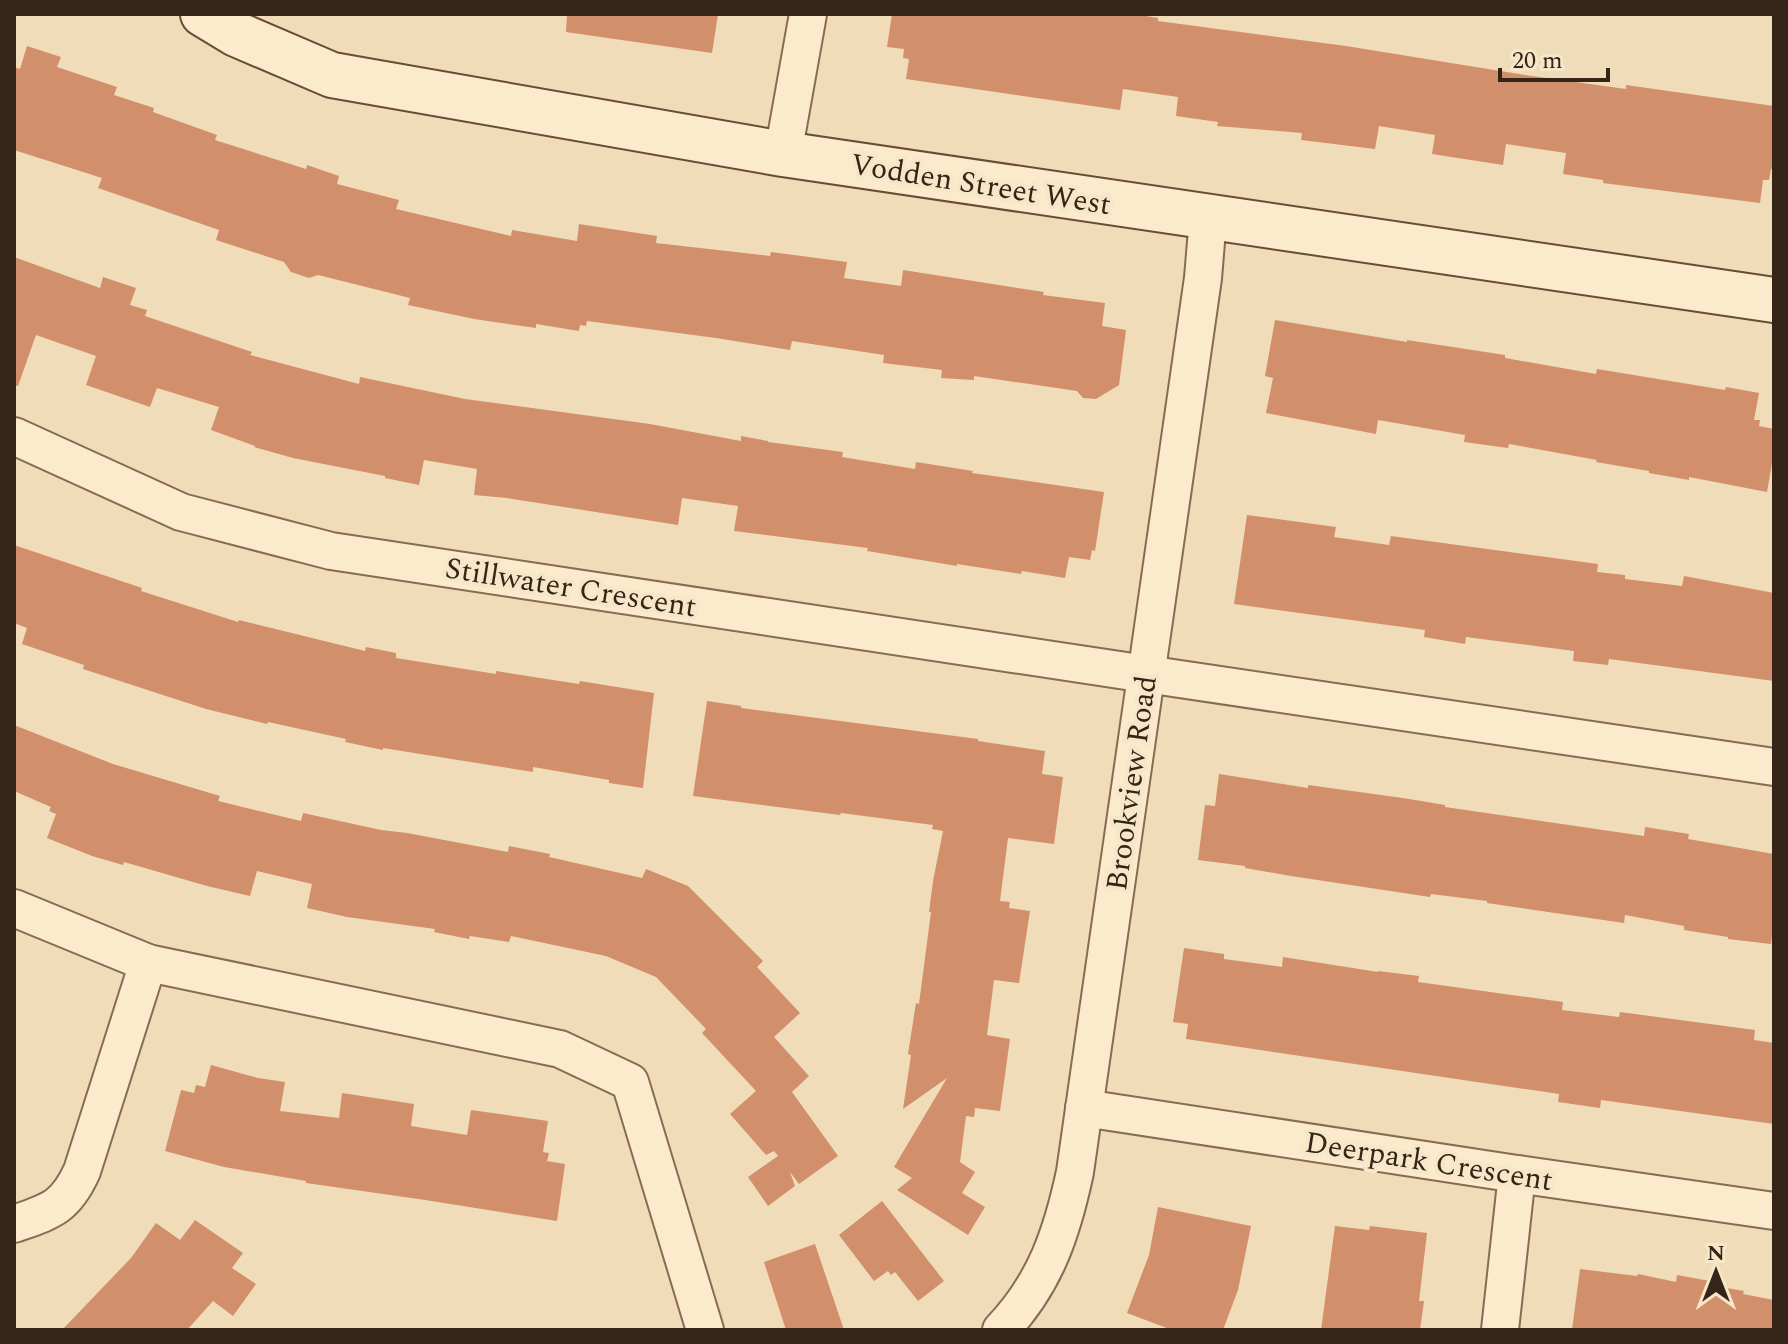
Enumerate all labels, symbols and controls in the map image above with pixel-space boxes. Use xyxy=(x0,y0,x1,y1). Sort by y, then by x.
scale bar xyxy=(1500,32,1608,82)
text: 20 m xyxy=(1512,43,1563,79)
street label: Vodden Street West xyxy=(847,142,1114,228)
street label: Stillwater Crescent xyxy=(442,545,700,631)
street label: Brookview Road xyxy=(1094,673,1170,894)
street label: Deerpark Crescent xyxy=(1302,1120,1556,1204)
north arrow xyxy=(1676,1232,1756,1312)
text: N xyxy=(1707,1237,1725,1270)

